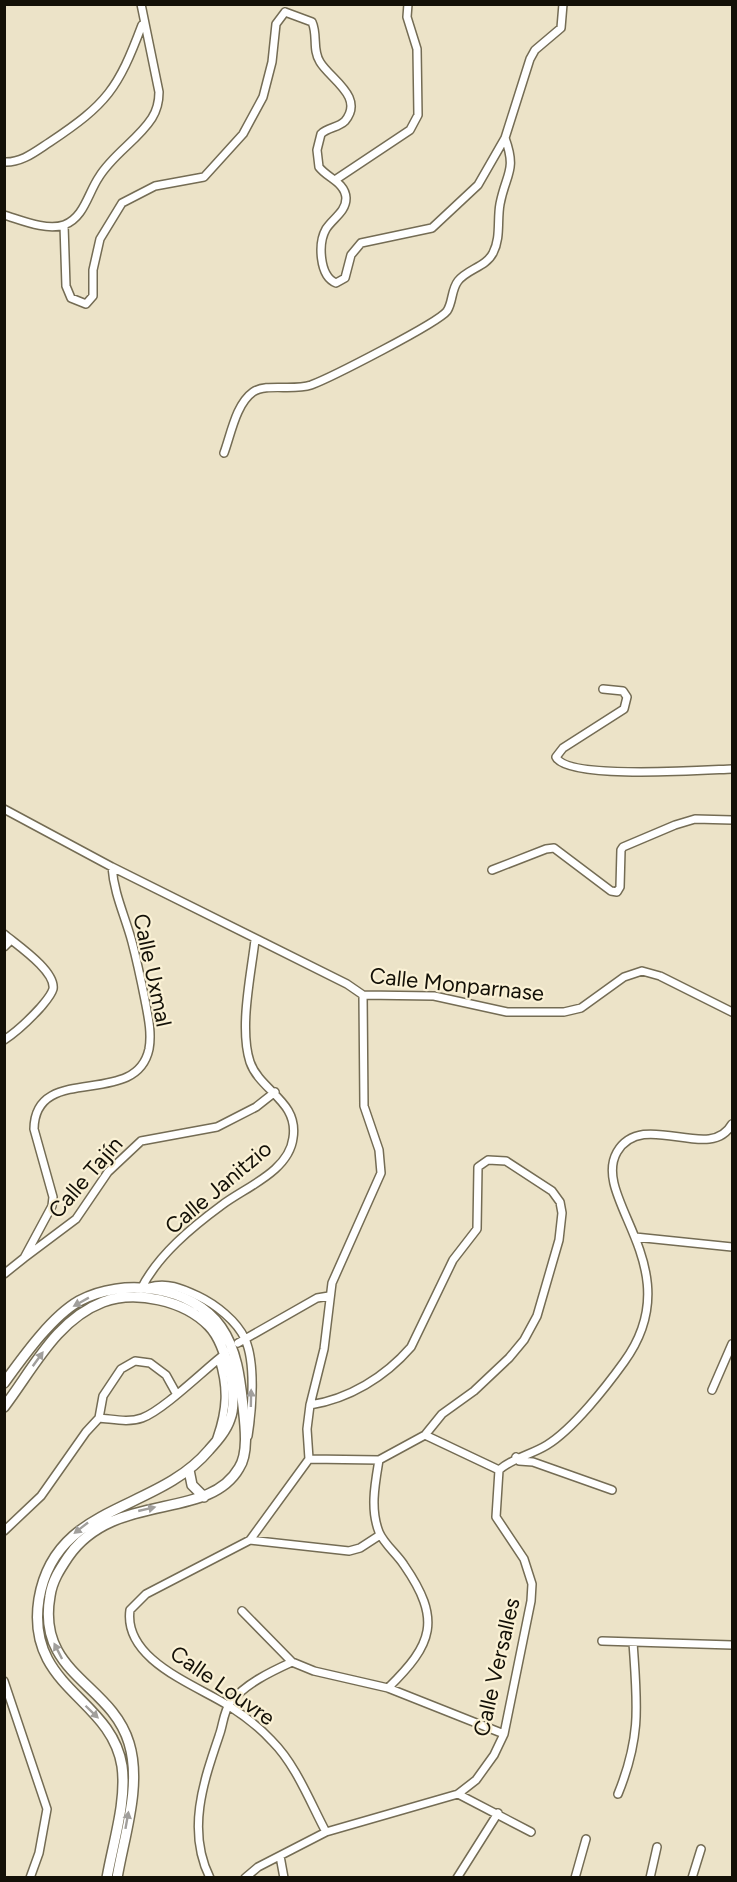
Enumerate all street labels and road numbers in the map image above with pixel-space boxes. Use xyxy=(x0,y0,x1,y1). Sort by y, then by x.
street label: Calle Uxmal xyxy=(127,911,178,1029)
street label: Calle Monparnase xyxy=(368,962,546,1007)
street label: Calle Tajín xyxy=(43,1131,128,1224)
street label: Calle Janitzio xyxy=(159,1135,277,1240)
street label: Calle Versalles xyxy=(467,1595,526,1739)
street label: Calle Louvre xyxy=(165,1639,280,1731)

